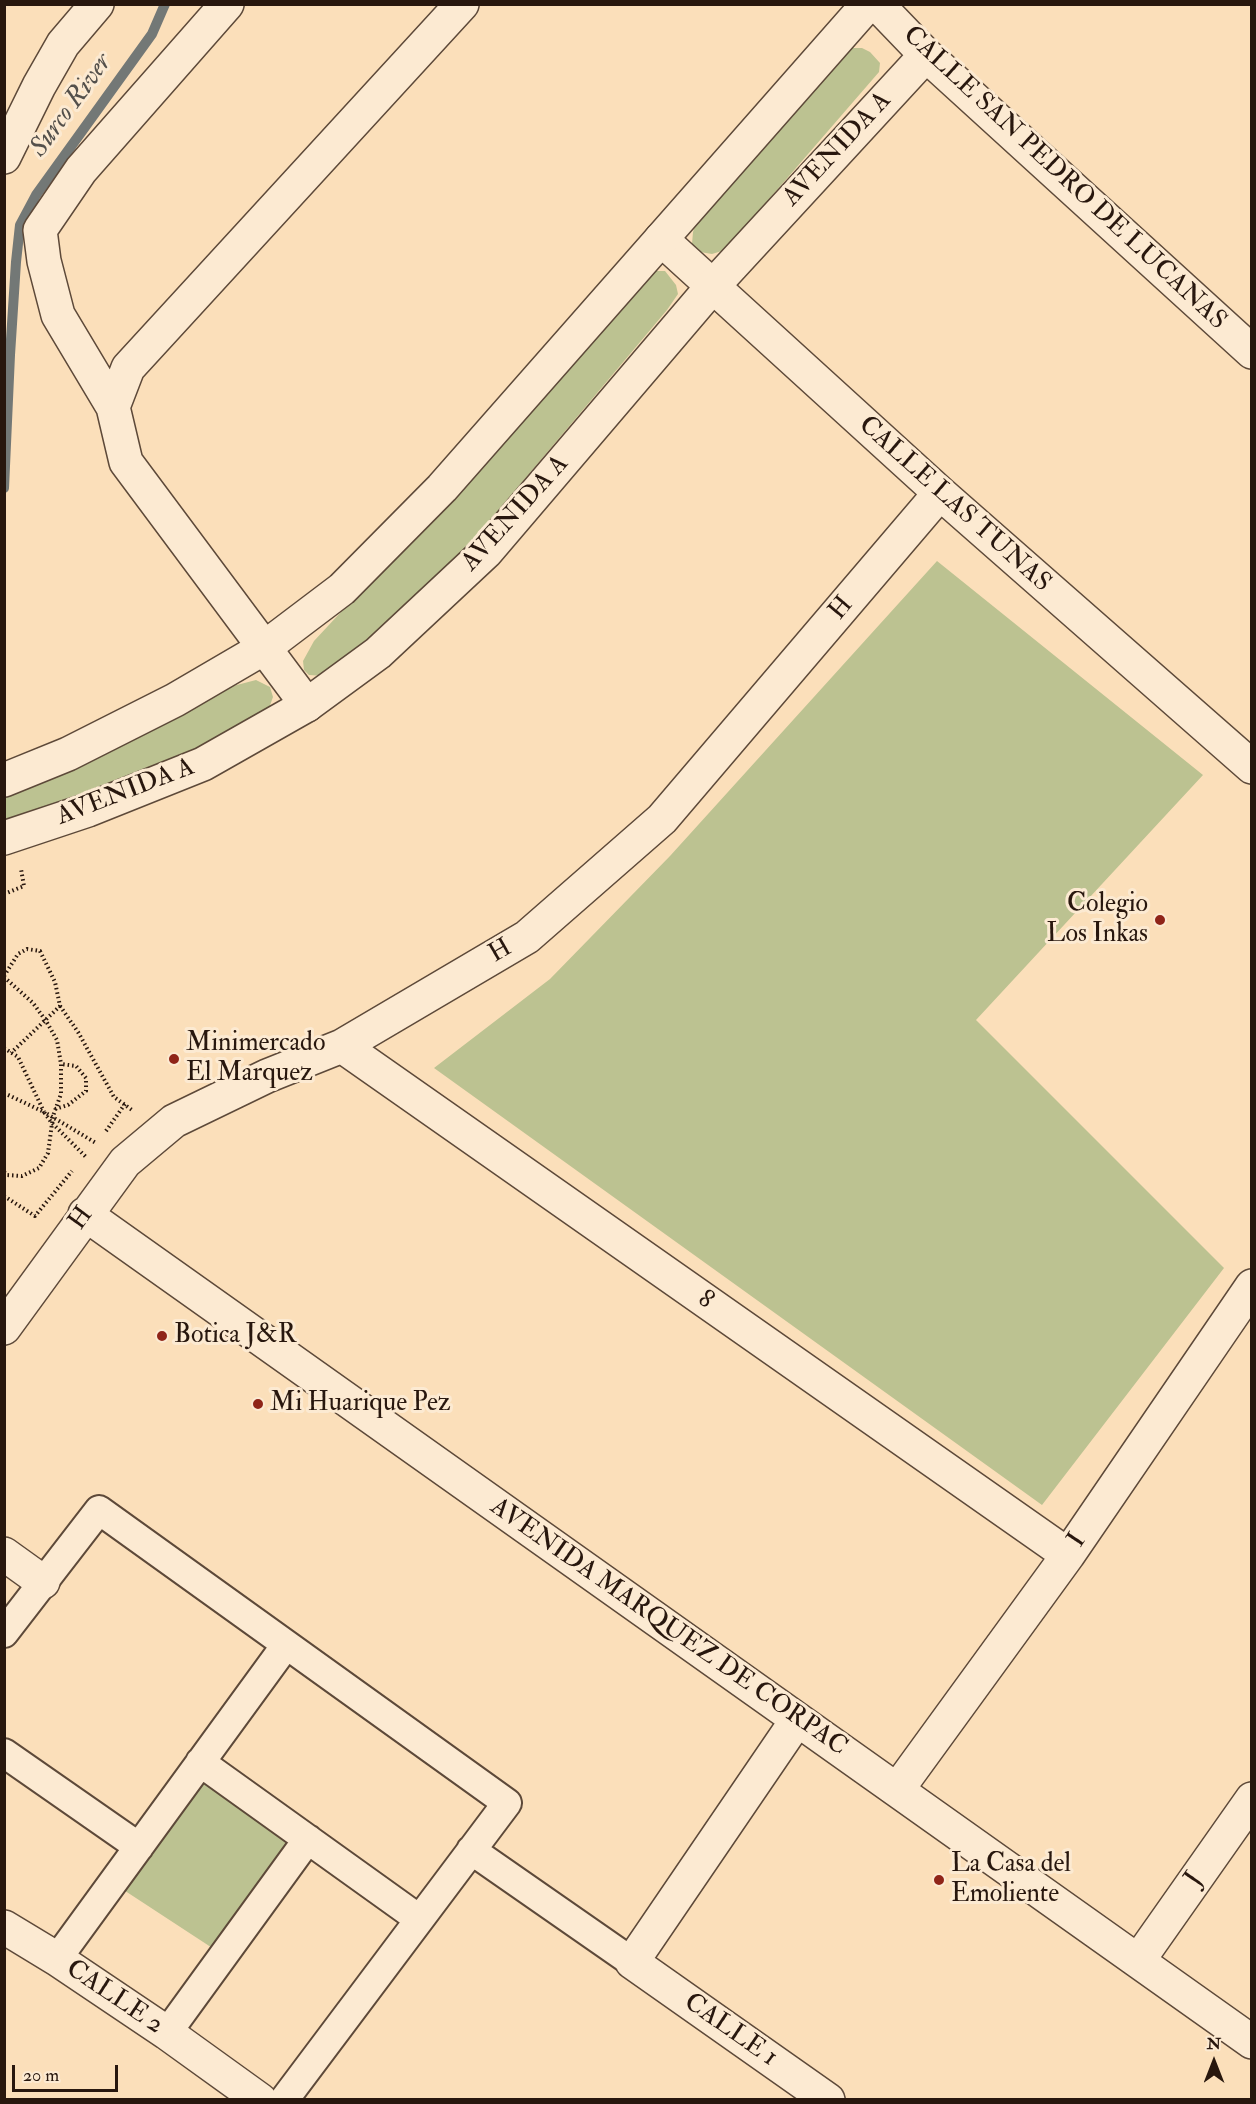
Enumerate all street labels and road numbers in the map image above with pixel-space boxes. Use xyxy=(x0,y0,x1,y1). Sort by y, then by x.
street label: CALLE SAN PEDRO DE LUCANAS xyxy=(896,21,1232,337)
street label: AVENIDA A xyxy=(777,86,899,214)
street label: CALLE LAS TUNAS xyxy=(851,410,1057,600)
street label: AVENIDA A xyxy=(456,450,576,578)
street label: H xyxy=(823,591,861,627)
street label: AVENIDA A xyxy=(53,752,199,834)
street label: H xyxy=(484,933,518,971)
street label: H xyxy=(63,1201,101,1237)
street label: 8 xyxy=(691,1285,719,1317)
street label: AVENIDA MARQUEZ DE CORPAC xyxy=(483,1492,853,1764)
street label: I xyxy=(1062,1528,1094,1554)
street label: J xyxy=(1179,1867,1211,1893)
street label: CALLE 2 xyxy=(59,1954,169,2042)
street label: CALLE 1 xyxy=(677,1988,783,2074)

